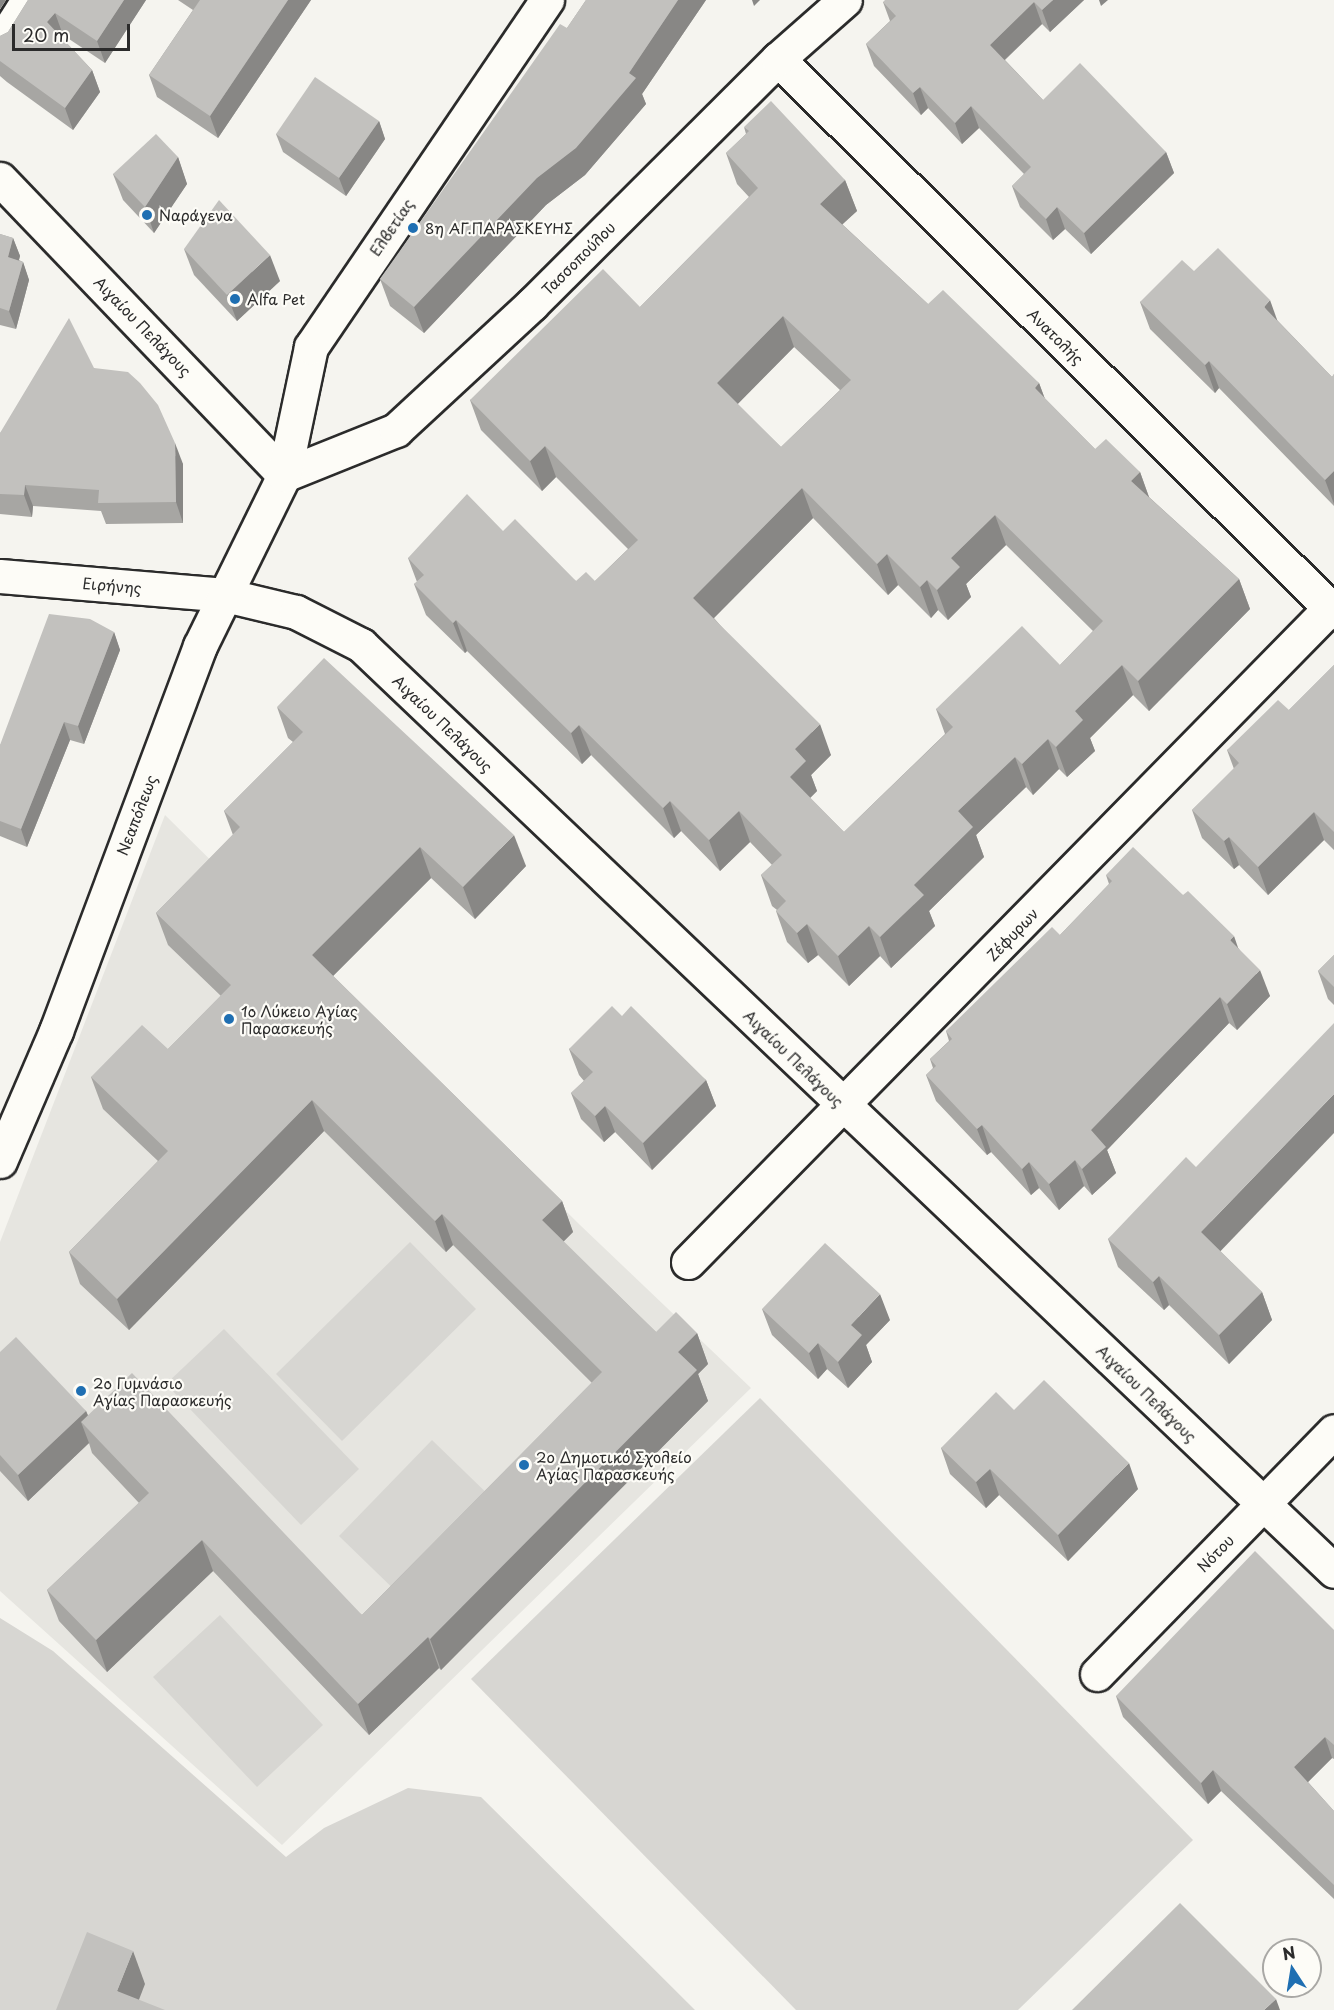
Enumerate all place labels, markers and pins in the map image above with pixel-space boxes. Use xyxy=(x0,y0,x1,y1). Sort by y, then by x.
place label: Ναράγενα xyxy=(159,206,233,224)
marker: Ναράγενα xyxy=(140,208,154,222)
place label: 8η ΑΓ.ΠΑΡΑΣΚΕΥΗΣ xyxy=(425,219,573,237)
marker: 8η ΑΓ.ΠΑΡΑΣΚΕΥΗΣ xyxy=(406,221,420,235)
place label: Alfa Pet xyxy=(247,290,306,308)
marker: Alfa Pet xyxy=(228,292,242,306)
place label: 1ο Λύκειο Αγίας Παρασκευής xyxy=(241,1001,359,1036)
marker: 1ο Λύκειο Αγίας Παρασκευής xyxy=(222,1012,236,1026)
place label: 2ο Γυμνάσιο Αγίας Παρασκευής xyxy=(93,1373,232,1408)
marker: 2ο Γυμνάσιο Αγίας Παρασκευής xyxy=(74,1384,88,1398)
place label: 2ο Δημοτικό Σχολείο Αγίας Παρασκευής xyxy=(536,1447,692,1482)
marker: 2ο Δημοτικό Σχολείο Αγίας Παρασκευής xyxy=(517,1458,531,1472)

